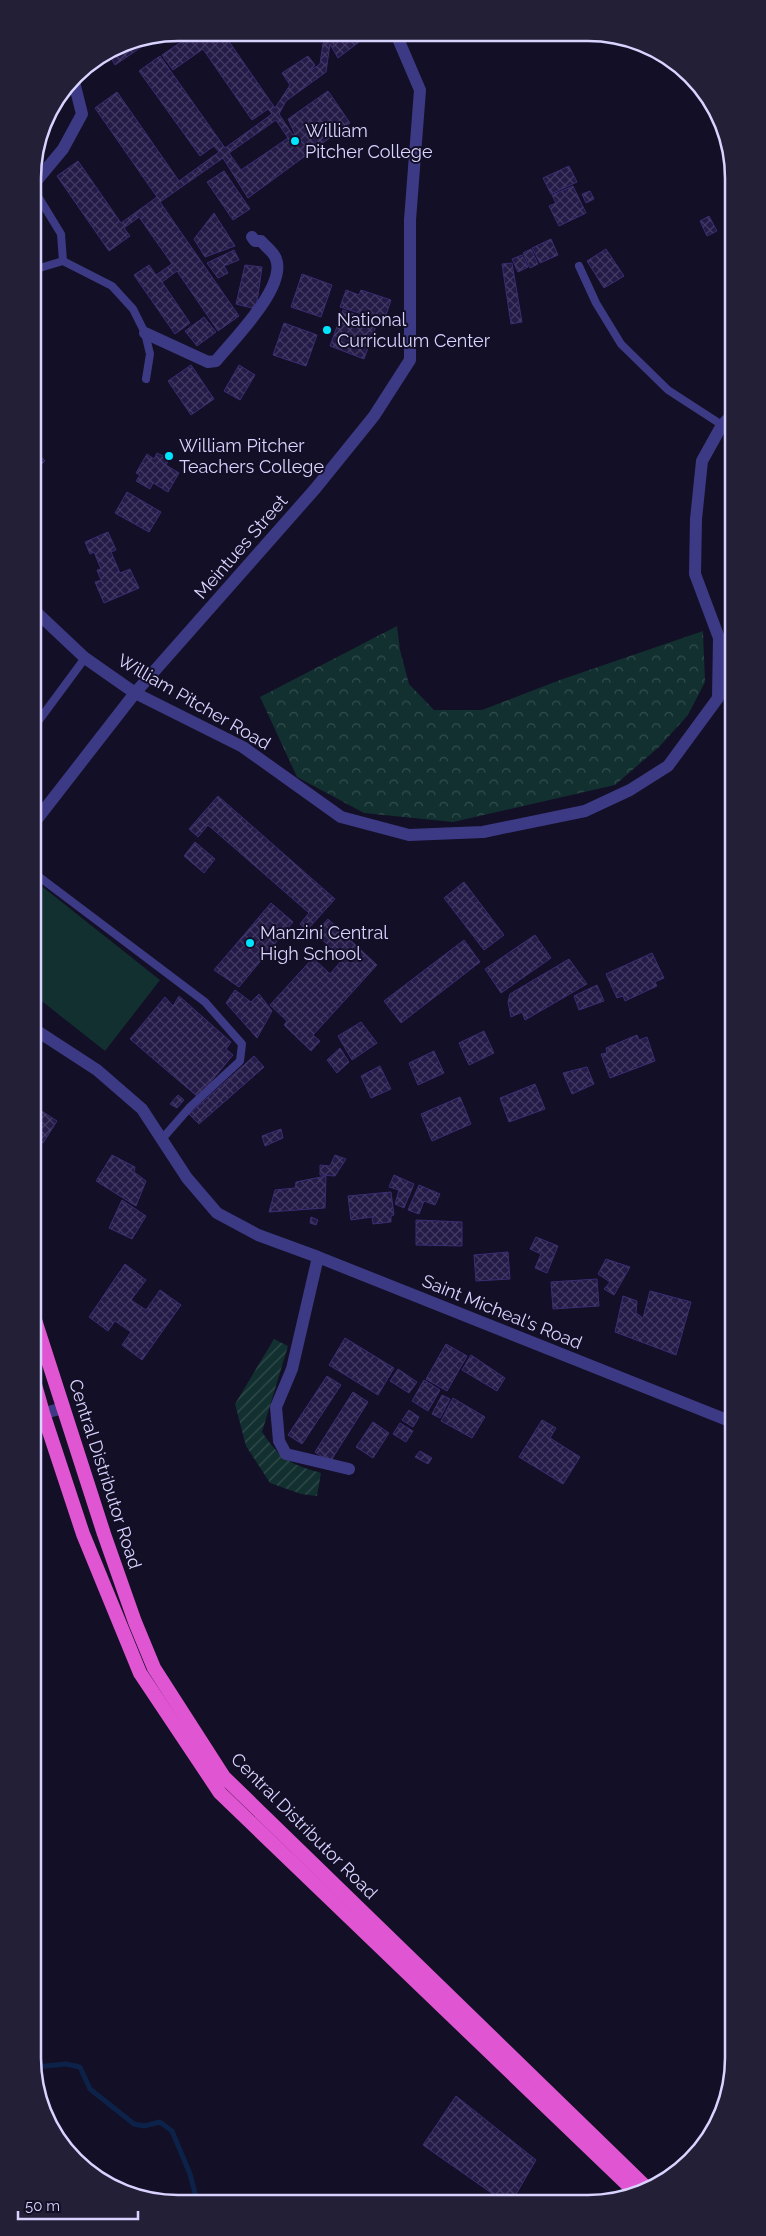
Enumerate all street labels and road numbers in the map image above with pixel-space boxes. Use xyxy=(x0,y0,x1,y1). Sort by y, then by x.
street label: Meintues Street xyxy=(190,490,292,603)
street label: William Pitcher Road xyxy=(114,649,274,754)
street label: Saint Micheal's Road xyxy=(419,1270,585,1353)
street label: Central Distributor Road xyxy=(65,1376,146,1571)
street label: Central Distributor Road xyxy=(227,1748,382,1903)

